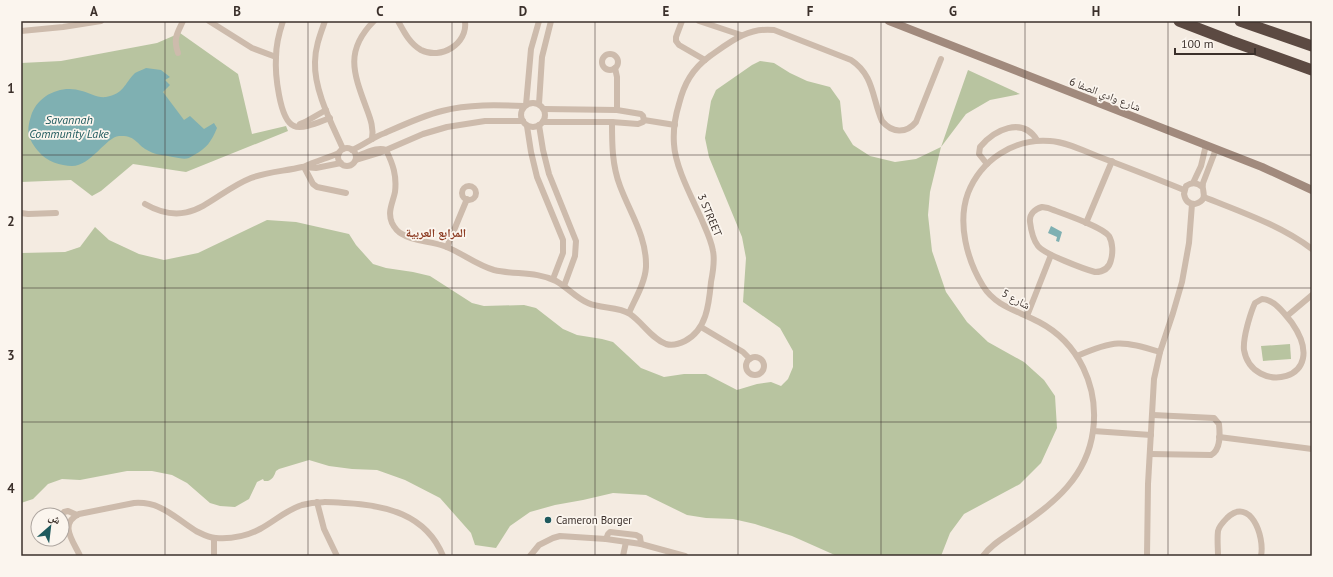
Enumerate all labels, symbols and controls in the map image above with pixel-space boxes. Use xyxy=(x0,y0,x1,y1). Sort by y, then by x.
text: A xyxy=(90,3,98,20)
text: B xyxy=(233,3,241,20)
text: C xyxy=(376,3,384,20)
text: D xyxy=(519,3,527,20)
text: E xyxy=(663,3,670,20)
text: F xyxy=(807,3,814,20)
text: G xyxy=(949,3,957,20)
text: H xyxy=(1092,3,1100,20)
text: I xyxy=(1237,3,1241,20)
scale bar xyxy=(1175,30,1255,56)
text: 100 m xyxy=(1181,36,1214,51)
street label: شارع وادي الصفا 6 xyxy=(1067,74,1143,116)
text: 1 xyxy=(7,80,15,97)
water label: Savannah Community Lake xyxy=(29,112,109,141)
street label: 3 STREET xyxy=(695,191,725,239)
text: 2 xyxy=(7,213,15,230)
district label: المرابع العربية xyxy=(406,225,466,241)
street label: شارع 5 xyxy=(1000,286,1032,312)
text: 3 xyxy=(7,347,15,364)
text: 4 xyxy=(7,480,15,497)
north arrow xyxy=(30,507,70,547)
text: ش xyxy=(46,509,63,528)
place label: Cameron Borger xyxy=(556,513,632,527)
marker: Cameron Borger xyxy=(543,515,553,525)

